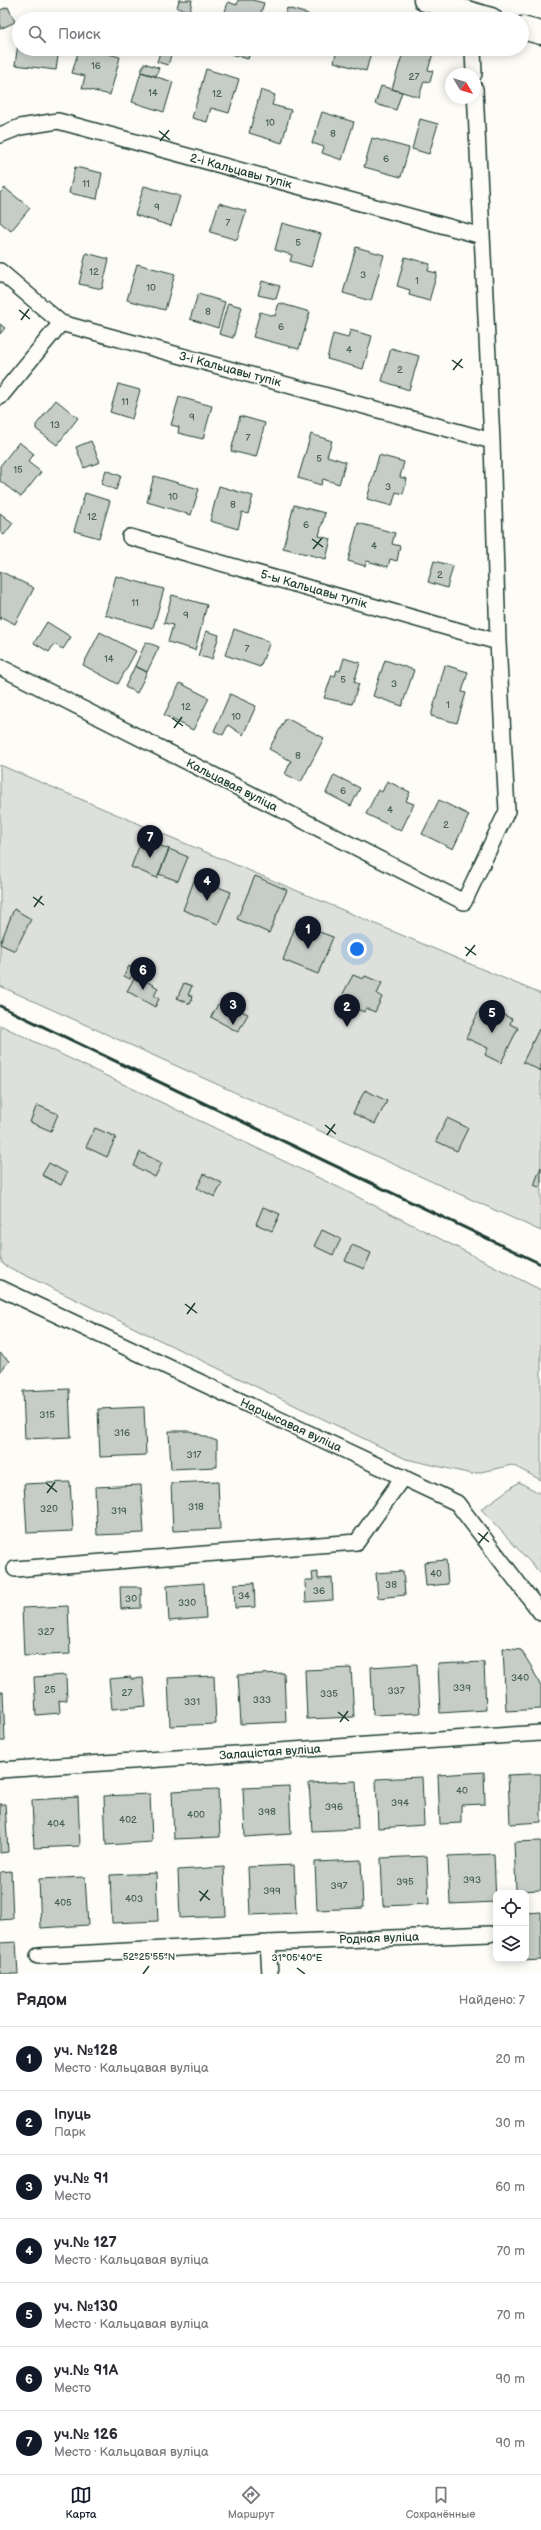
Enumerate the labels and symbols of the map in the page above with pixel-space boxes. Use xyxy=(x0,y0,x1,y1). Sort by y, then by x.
house number: 16 xyxy=(91,60,101,72)
north arrow xyxy=(445,68,481,104)
house number: 27 xyxy=(409,71,419,83)
house number: 14 xyxy=(148,87,158,99)
house number: 12 xyxy=(212,88,222,100)
house number: 10 xyxy=(265,117,275,129)
house number: 8 xyxy=(330,128,336,140)
street label: 2-і Кальцавы тупік xyxy=(188,151,294,192)
house number: 6 xyxy=(383,153,389,165)
house number: 11 xyxy=(82,178,90,190)
house number: 9 xyxy=(154,201,160,213)
house number: 7 xyxy=(226,217,231,229)
house number: 5 xyxy=(295,237,301,249)
house number: 12 xyxy=(89,266,99,278)
house number: 3 xyxy=(360,269,366,281)
house number: 1 xyxy=(415,275,419,287)
house number: 10 xyxy=(146,282,156,294)
house number: 8 xyxy=(205,306,211,318)
house number: 6 xyxy=(278,321,284,333)
house number: 4 xyxy=(346,344,352,356)
street label: 3-і Кальцавы тупік xyxy=(177,349,283,391)
house number: 2 xyxy=(397,364,403,376)
house number: 11 xyxy=(121,396,129,408)
house number: 9 xyxy=(189,411,195,423)
house number: 13 xyxy=(50,419,60,431)
house number: 7 xyxy=(246,432,251,444)
house number: 5 xyxy=(316,453,322,465)
house number: 15 xyxy=(13,464,23,476)
house number: 3 xyxy=(385,481,391,493)
house number: 10 xyxy=(168,491,178,503)
house number: 8 xyxy=(230,499,236,511)
house number: 12 xyxy=(87,511,97,523)
house number: 6 xyxy=(303,519,309,531)
house number: 4 xyxy=(371,540,377,552)
street label: 5-ы Кальцавы тупік xyxy=(259,567,370,612)
house number: 2 xyxy=(437,569,443,581)
house number: 11 xyxy=(131,597,139,609)
house number: 9 xyxy=(183,609,189,621)
house number: 7 xyxy=(245,643,250,655)
house number: 14 xyxy=(104,653,114,665)
house number: 5 xyxy=(340,674,346,686)
house number: 3 xyxy=(391,678,397,690)
house number: 1 xyxy=(446,699,450,711)
house number: 12 xyxy=(181,701,191,713)
house number: 10 xyxy=(231,711,241,723)
house number: 8 xyxy=(295,750,301,762)
street label: Кальцавая вуліца xyxy=(183,756,280,815)
house number: 6 xyxy=(340,785,346,797)
house number: 4 xyxy=(387,804,393,816)
house number: 2 xyxy=(443,819,449,831)
pin: 7 xyxy=(137,825,163,858)
pin: 4 xyxy=(194,868,220,901)
pin: 1 xyxy=(295,916,321,949)
your location xyxy=(347,939,367,959)
pin: 6 xyxy=(130,957,156,990)
pin: 3 xyxy=(220,992,246,1025)
pin: 2 xyxy=(334,994,360,1027)
pin: 5 xyxy=(479,1000,505,1033)
street label: Нарцысавая вуліца xyxy=(238,1395,344,1456)
house number: 315 xyxy=(39,1409,55,1421)
house number: 316 xyxy=(114,1427,130,1439)
house number: 317 xyxy=(187,1449,202,1461)
house number: 318 xyxy=(188,1501,204,1513)
house number: 320 xyxy=(40,1503,58,1515)
house number: 319 xyxy=(111,1505,127,1517)
house number: 40 xyxy=(430,1568,442,1580)
house number: 38 xyxy=(385,1579,397,1591)
house number: 36 xyxy=(313,1585,325,1597)
house number: 34 xyxy=(238,1590,250,1602)
house number: 30 xyxy=(125,1593,137,1605)
house number: 330 xyxy=(178,1597,196,1609)
house number: 327 xyxy=(38,1626,55,1638)
house number: 340 xyxy=(511,1672,529,1684)
house number: 339 xyxy=(453,1682,471,1694)
house number: 25 xyxy=(44,1684,56,1696)
house number: 337 xyxy=(387,1685,405,1697)
house number: 27 xyxy=(122,1687,132,1699)
house number: 335 xyxy=(320,1688,338,1700)
house number: 333 xyxy=(253,1694,271,1706)
house number: 331 xyxy=(184,1696,200,1708)
street label: Залацістая вуліца xyxy=(219,1741,321,1764)
house number: 40 xyxy=(456,1785,468,1797)
house number: 394 xyxy=(391,1797,409,1809)
house number: 396 xyxy=(325,1801,343,1813)
house number: 398 xyxy=(258,1806,276,1818)
house number: 400 xyxy=(187,1809,205,1821)
house number: 402 xyxy=(119,1814,137,1826)
house number: 404 xyxy=(47,1818,65,1830)
house number: 393 xyxy=(463,1874,481,1886)
house number: 395 xyxy=(396,1876,414,1888)
house number: 397 xyxy=(331,1880,348,1892)
house number: 399 xyxy=(263,1885,281,1897)
house number: 403 xyxy=(125,1893,143,1905)
house number: 405 xyxy=(54,1897,72,1909)
street label: Родная вуліца xyxy=(339,1930,419,1947)
text: 52°25'55"N xyxy=(123,1951,175,1963)
text: 31°05'40"E xyxy=(272,1952,323,1964)

